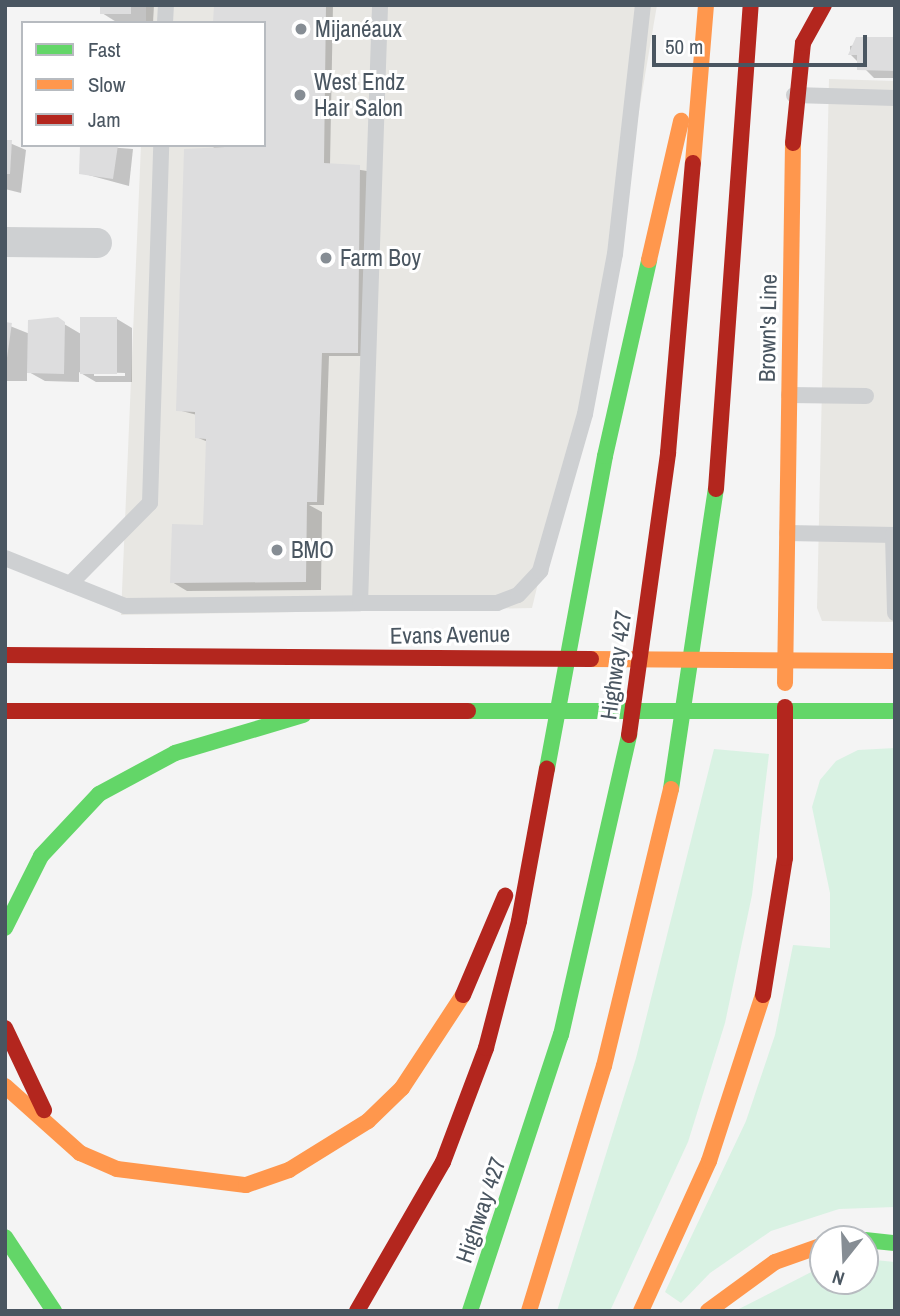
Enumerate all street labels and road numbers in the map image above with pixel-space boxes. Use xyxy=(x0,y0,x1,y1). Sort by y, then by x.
street label: Brown's Line xyxy=(753,274,783,382)
street label: Highway 427 xyxy=(595,609,637,721)
street label: Evans Avenue xyxy=(389,620,511,650)
street label: Highway 427 xyxy=(450,1153,512,1267)

